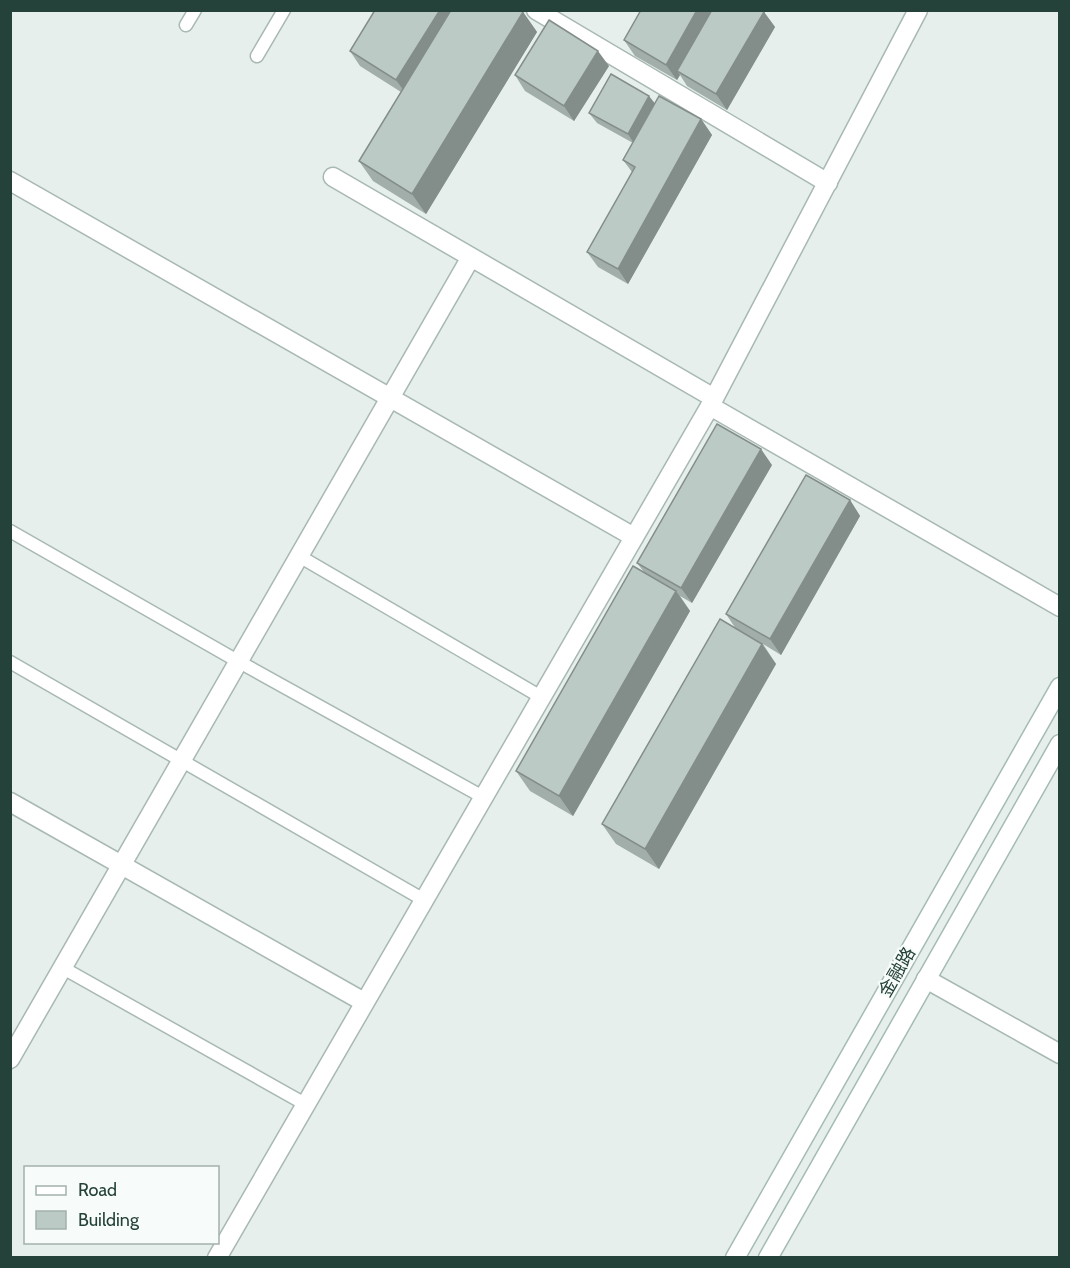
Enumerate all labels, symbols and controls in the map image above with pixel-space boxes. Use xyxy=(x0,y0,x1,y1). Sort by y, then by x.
street label: 金融路 xyxy=(874,943,920,1001)
legend xyxy=(24,1166,219,1244)
text: Road xyxy=(78,1179,117,1201)
text: Building xyxy=(78,1209,140,1231)

